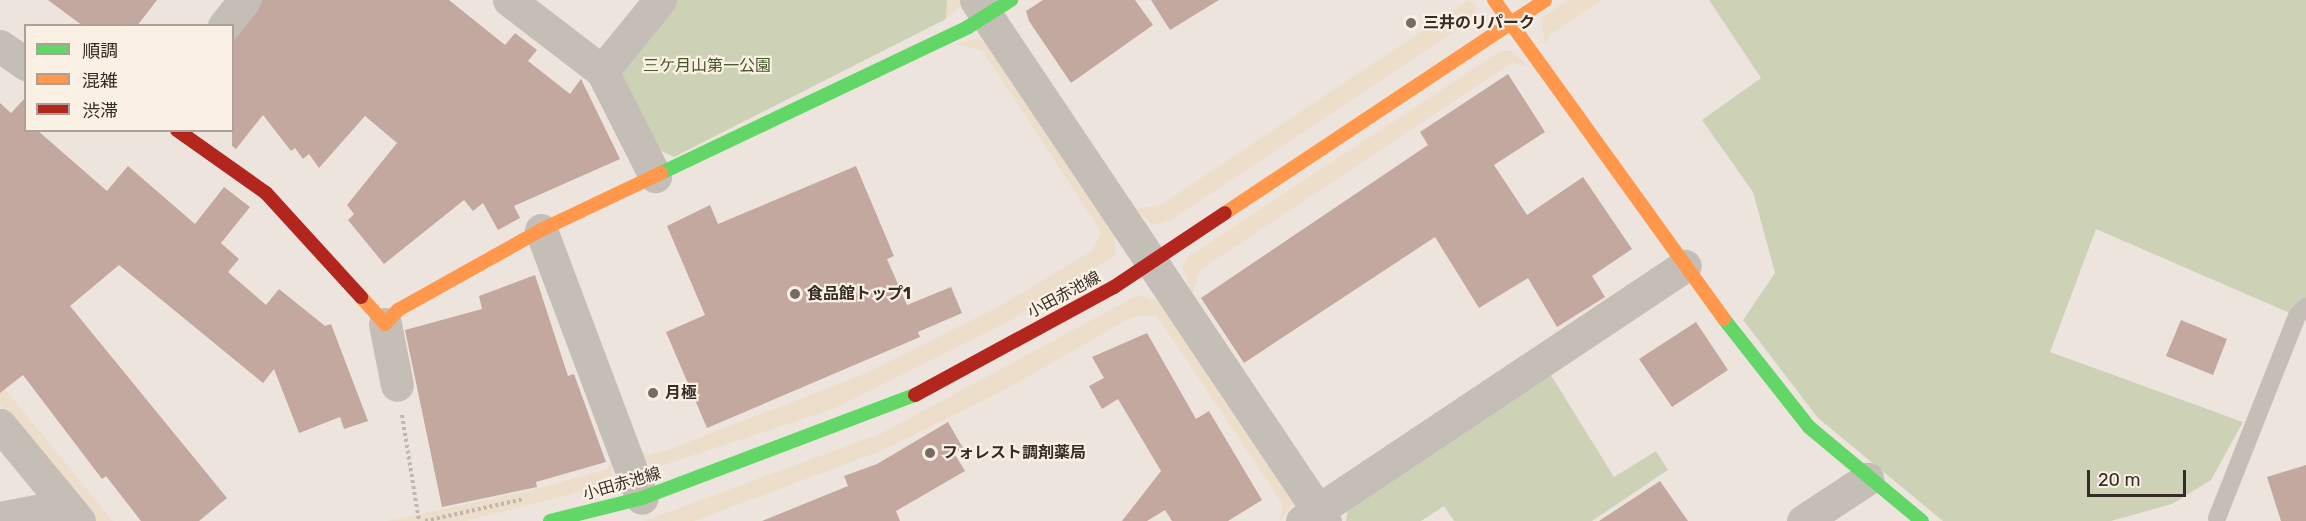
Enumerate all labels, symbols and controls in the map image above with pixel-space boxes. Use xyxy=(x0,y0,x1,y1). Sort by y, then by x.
place label: 三井のリパーク xyxy=(1423,13,1535,33)
marker: 三井のリパーク xyxy=(1404,16,1418,30)
legend xyxy=(24,24,234,132)
text: 順調 xyxy=(82,40,118,62)
park label: 三ケ月山第一公園 xyxy=(643,56,771,76)
text: 混雑 xyxy=(82,70,118,92)
text: 渋滞 xyxy=(82,100,118,122)
street label: 小田赤池線 xyxy=(1024,268,1104,322)
place label: 食品館トップ1 xyxy=(807,284,911,304)
marker: 食品館トップ1 xyxy=(788,287,802,301)
place label: 月極 xyxy=(665,383,697,403)
marker: 月極 xyxy=(646,386,660,400)
place label: フォレスト調剤薬局 xyxy=(942,443,1086,463)
marker: フォレスト調剤薬局 xyxy=(923,446,937,460)
scale bar xyxy=(2090,458,2189,496)
street label: 小田赤池線 xyxy=(581,464,663,504)
text: 20 m xyxy=(2098,469,2140,491)

